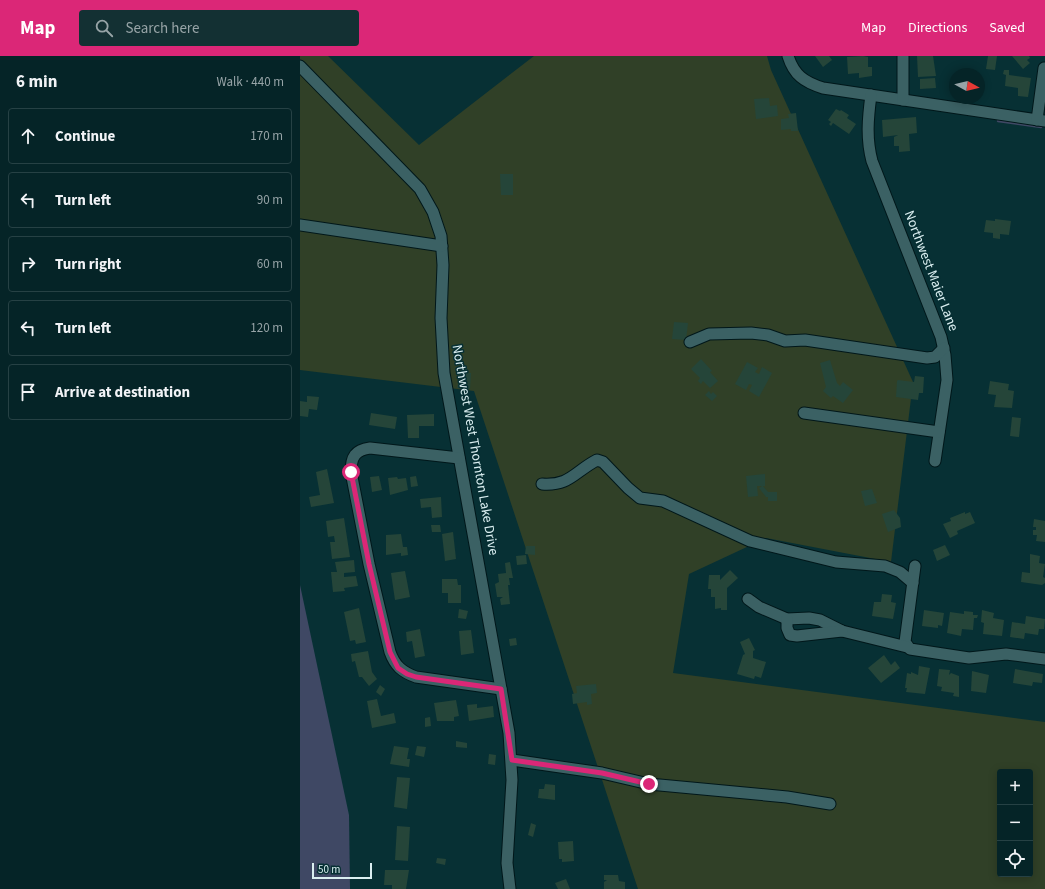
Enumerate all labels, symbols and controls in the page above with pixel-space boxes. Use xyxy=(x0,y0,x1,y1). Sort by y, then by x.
search box xyxy=(79,10,359,46)
text: Map xyxy=(20,15,55,42)
icon: search xyxy=(93,17,115,39)
text: Search here xyxy=(125,18,199,39)
text: Map xyxy=(861,18,886,38)
text: Directions xyxy=(908,18,967,38)
text: Saved xyxy=(989,18,1025,38)
north arrow xyxy=(949,68,985,104)
text: 6 min xyxy=(16,70,57,94)
text: Walk · 440 m xyxy=(216,73,284,91)
icon: ahead xyxy=(17,125,39,147)
text: Continue xyxy=(55,126,115,147)
text: 170 m xyxy=(250,127,283,145)
icon: left xyxy=(17,189,39,211)
text: Turn left xyxy=(55,190,111,211)
text: 90 m xyxy=(257,191,283,209)
street label: Northwest Maier Lane xyxy=(899,208,963,334)
icon: right xyxy=(17,253,39,275)
text: Turn right xyxy=(55,254,121,275)
text: 60 m xyxy=(257,255,283,273)
icon: left xyxy=(17,317,39,339)
text: Turn left xyxy=(55,318,111,339)
text: 120 m xyxy=(250,319,283,337)
street label: Northwest West Thornton Lake Drive xyxy=(447,343,503,557)
icon: arrive xyxy=(17,381,39,403)
text: Arrive at destination xyxy=(55,382,190,403)
route start xyxy=(342,463,360,481)
map controls xyxy=(997,769,1033,877)
button: + xyxy=(997,769,1033,805)
route end xyxy=(640,775,658,793)
button: − xyxy=(997,805,1033,841)
button: locate xyxy=(997,841,1033,877)
scale bar xyxy=(312,861,372,880)
text: 50 m xyxy=(318,862,340,877)

